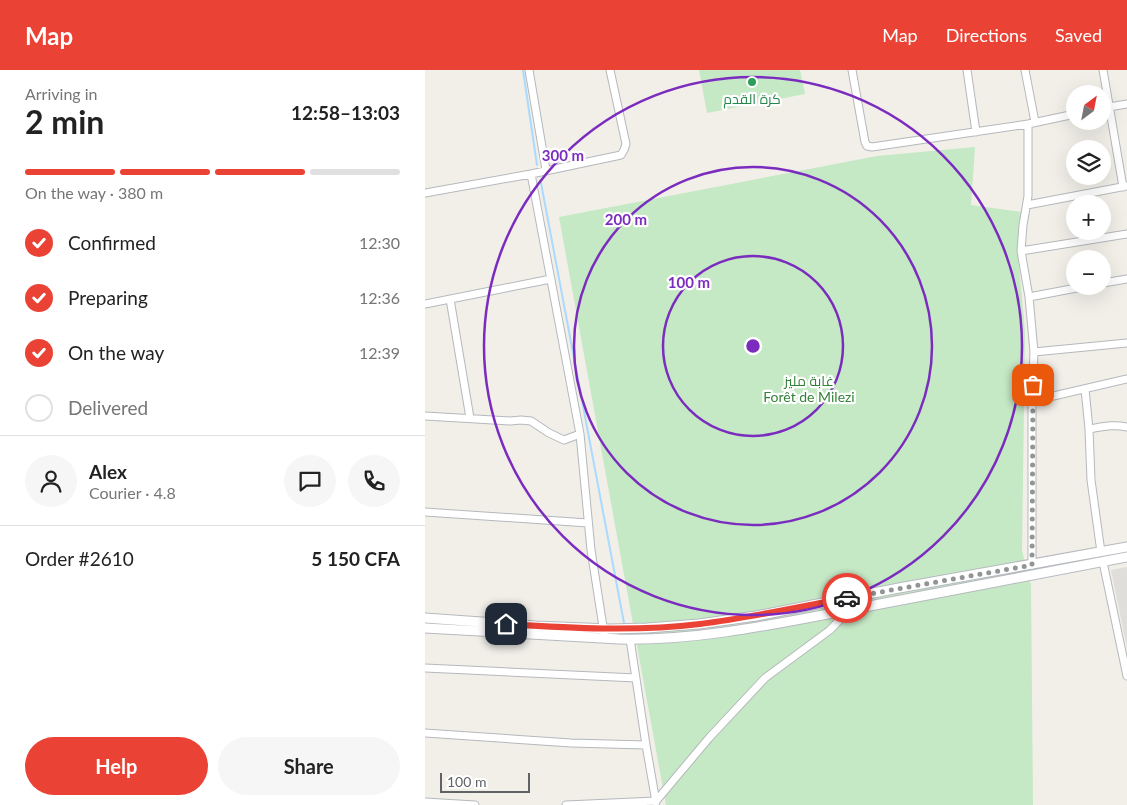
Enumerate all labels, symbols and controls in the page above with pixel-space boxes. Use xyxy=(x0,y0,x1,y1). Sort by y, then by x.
text: Map xyxy=(25,21,73,50)
text: Map xyxy=(882,24,918,46)
text: Directions xyxy=(946,24,1027,46)
text: Saved xyxy=(1055,24,1102,46)
marker: كرة القدم xyxy=(746,76,758,88)
text: Arriving in xyxy=(25,84,98,103)
north arrow xyxy=(1066,85,1111,130)
map controls xyxy=(1066,85,1111,295)
place label: كرة القدم xyxy=(723,90,781,109)
text: 12:58–13:03 xyxy=(291,101,400,124)
text: 2 min xyxy=(25,102,104,141)
button: layers xyxy=(1066,140,1111,185)
text: 300 m xyxy=(542,146,584,164)
text: On the way · 380 m xyxy=(25,183,163,202)
button: + xyxy=(1066,195,1111,240)
text: 200 m xyxy=(605,210,647,228)
icon: check xyxy=(25,229,53,257)
text: Confirmed xyxy=(68,231,156,254)
text: 12:30 xyxy=(359,233,400,252)
button: − xyxy=(1066,250,1111,295)
text: 100 m xyxy=(668,273,710,291)
icon: check xyxy=(25,284,53,312)
text: Preparing xyxy=(68,286,148,309)
text: 12:36 xyxy=(359,288,400,307)
centre of rings xyxy=(744,337,762,355)
icon: check xyxy=(25,339,53,367)
text: On the way xyxy=(68,341,164,364)
text: 12:39 xyxy=(359,343,400,362)
pin xyxy=(1012,364,1054,406)
icon: bag xyxy=(1019,371,1047,399)
park label: غابة مليز Forêt de Milezi xyxy=(763,372,855,405)
text: Delivered xyxy=(68,396,148,419)
button: person xyxy=(25,455,77,507)
button: chat xyxy=(284,455,336,507)
button: phone xyxy=(348,455,400,507)
text: Alex xyxy=(89,460,127,483)
text: Courier · 4.8 xyxy=(89,483,176,502)
text: Order #2610 xyxy=(25,547,134,570)
text: 5 150 CFA xyxy=(311,547,400,570)
courier xyxy=(822,573,872,623)
icon: car xyxy=(833,584,861,612)
pin xyxy=(485,603,527,645)
icon: home xyxy=(492,610,520,638)
button: Help xyxy=(25,737,208,795)
button: Share xyxy=(218,737,400,795)
scale bar xyxy=(440,770,530,793)
text: 100 m xyxy=(447,773,486,790)

